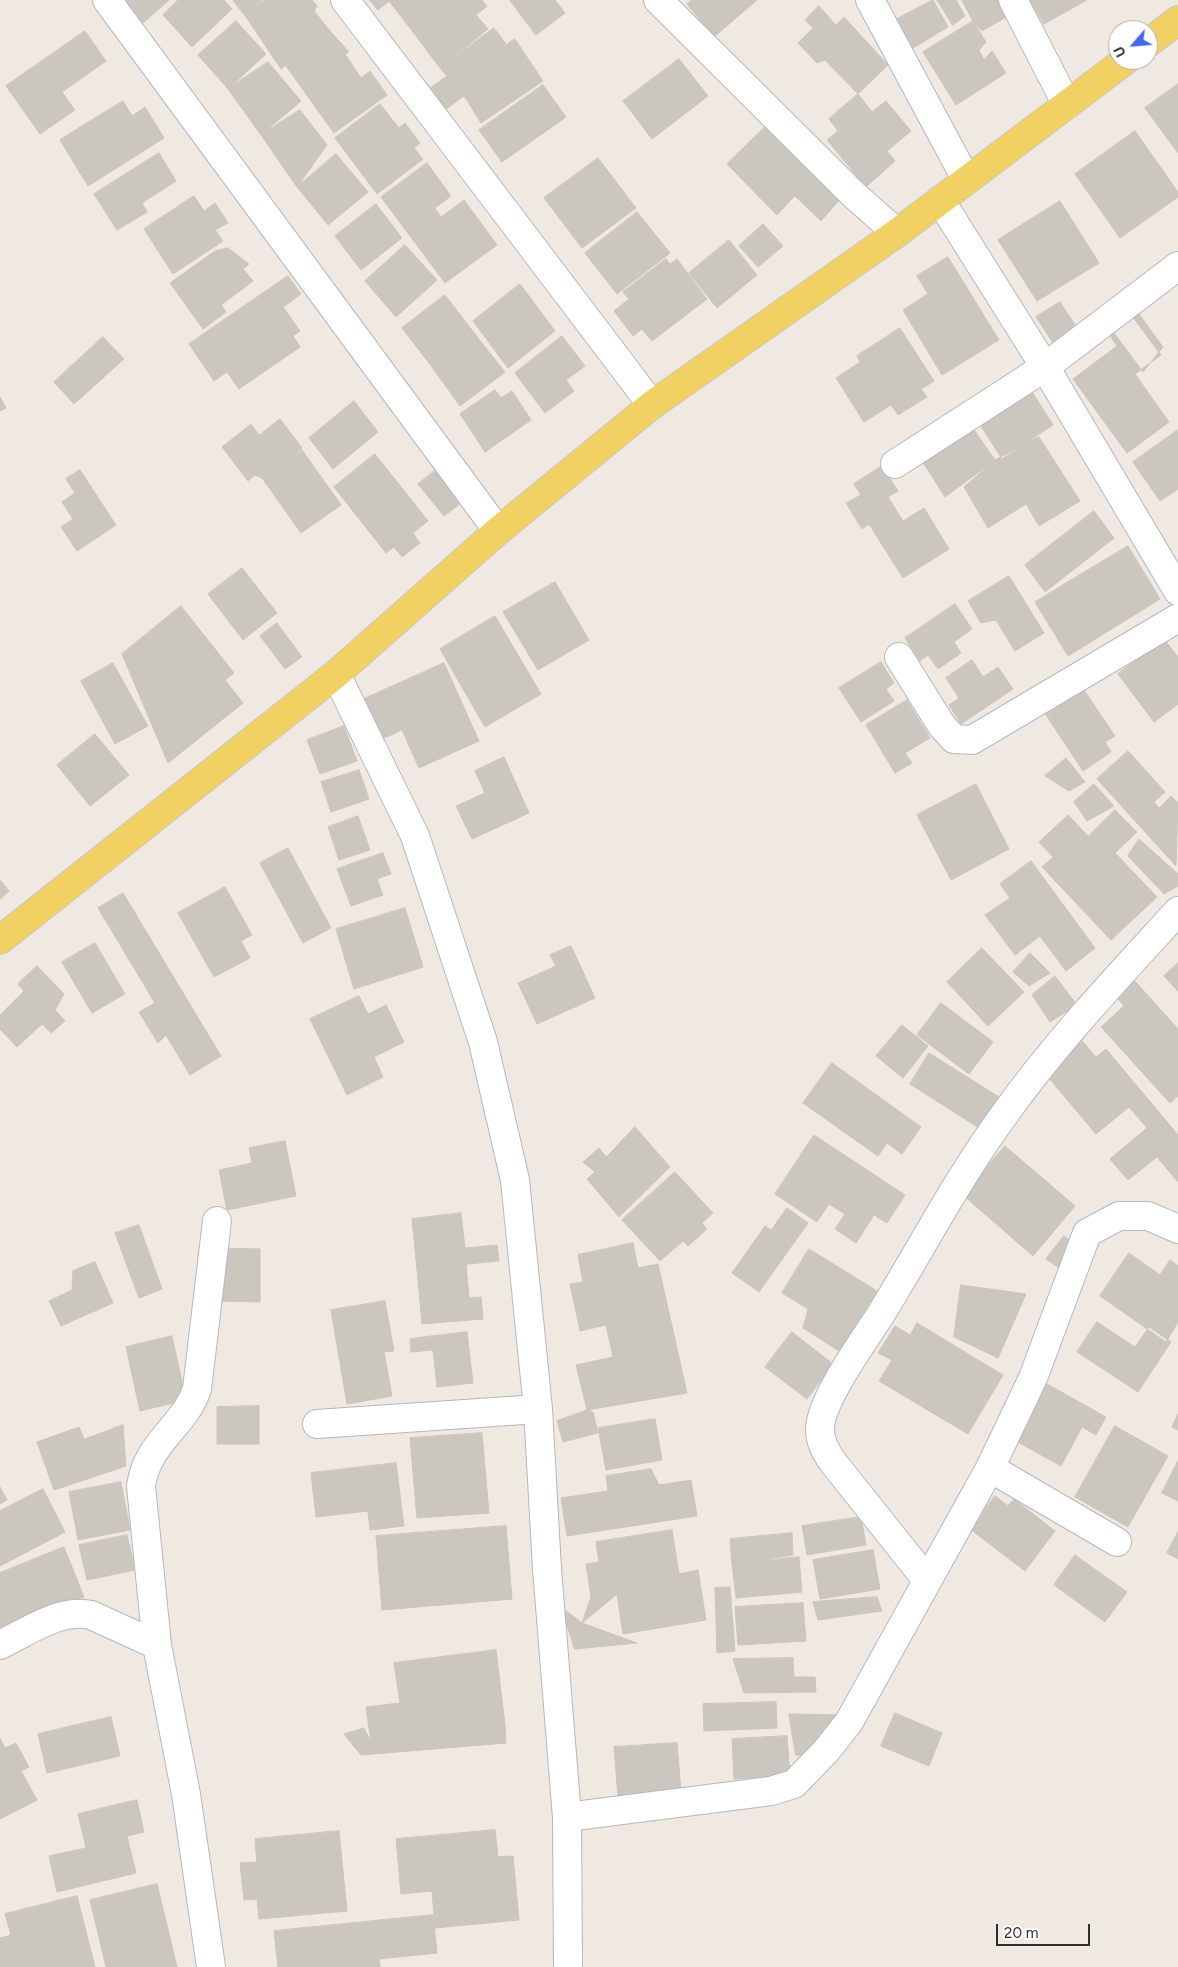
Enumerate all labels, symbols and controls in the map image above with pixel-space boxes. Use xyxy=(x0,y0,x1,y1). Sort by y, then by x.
north arrow xyxy=(1108,20,1158,70)
text: U xyxy=(1110,43,1130,60)
scale bar xyxy=(998,1914,1092,1946)
text: 20 m xyxy=(1004,1924,1038,1942)

